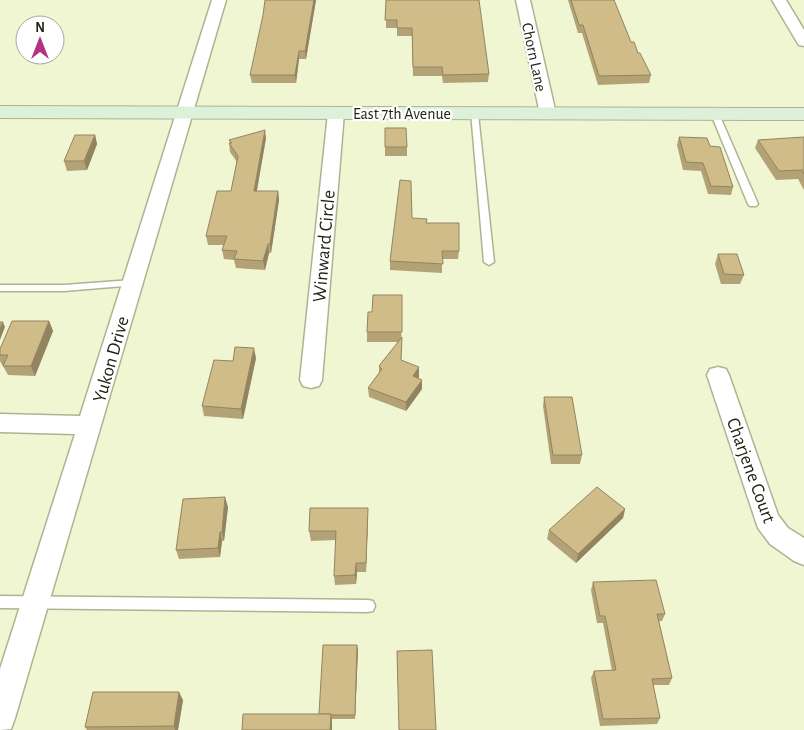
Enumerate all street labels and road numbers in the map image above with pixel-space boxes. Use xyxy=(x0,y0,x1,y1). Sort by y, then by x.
street label: Chorn Lane xyxy=(519,21,549,93)
street label: East 7th Avenue xyxy=(353,106,451,122)
street label: Winward Circle xyxy=(310,189,339,303)
street label: Yukon Drive xyxy=(90,314,133,405)
street label: Charjene Court xyxy=(723,415,778,526)

